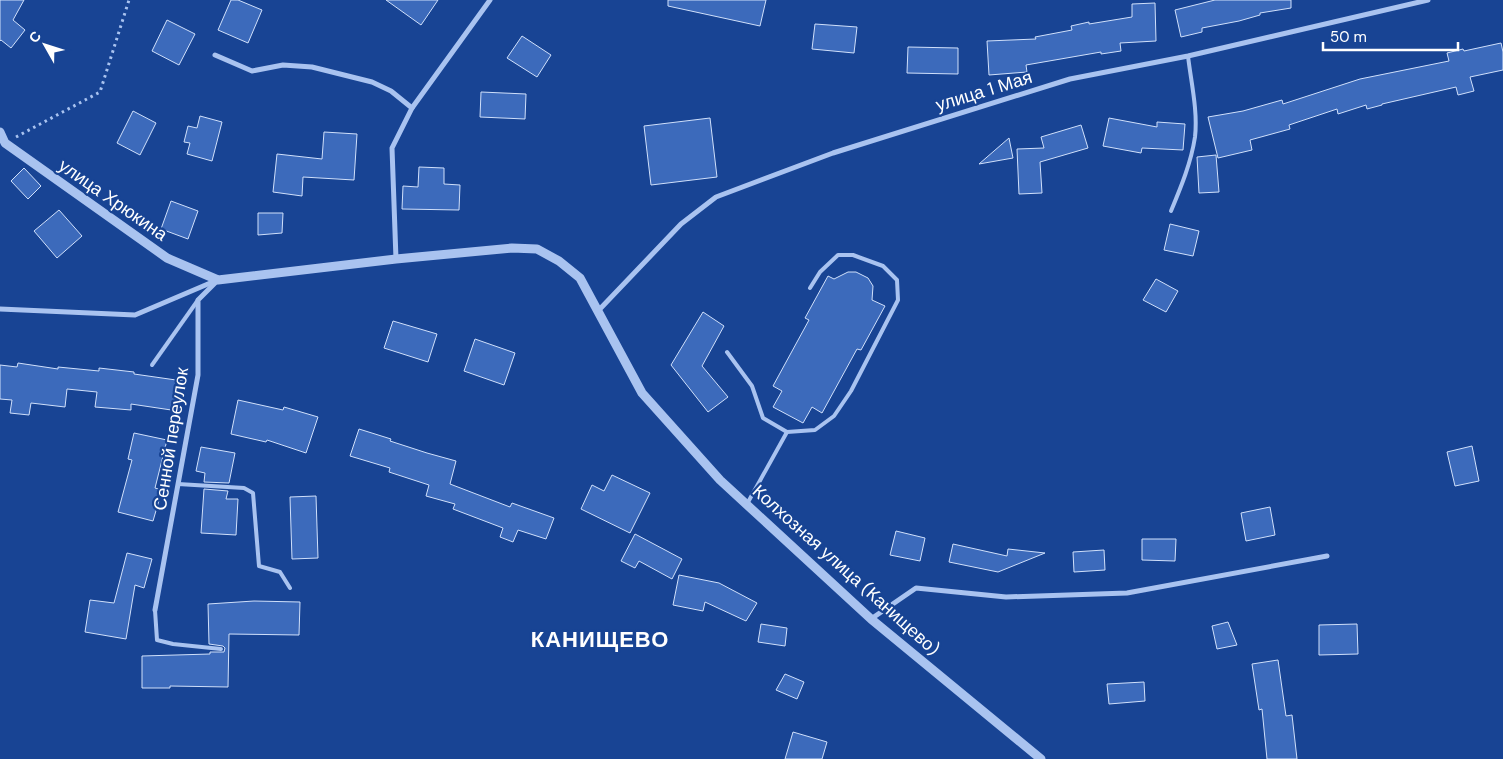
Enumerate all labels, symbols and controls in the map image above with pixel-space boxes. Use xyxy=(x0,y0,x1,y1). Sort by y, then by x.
north arrow xyxy=(20,20,70,70)
scale bar xyxy=(1323,20,1458,52)
text: С xyxy=(25,27,45,46)
text: 50 m xyxy=(1330,27,1367,47)
street label: улица 1 Мая xyxy=(933,65,1035,117)
street label: улица Хрюкина xyxy=(54,154,173,247)
street label: Сенной переулок xyxy=(148,366,194,512)
street label: Колхозная улица (Канищево) xyxy=(747,479,945,661)
district label: КАНИЩЕВО xyxy=(531,625,669,654)

